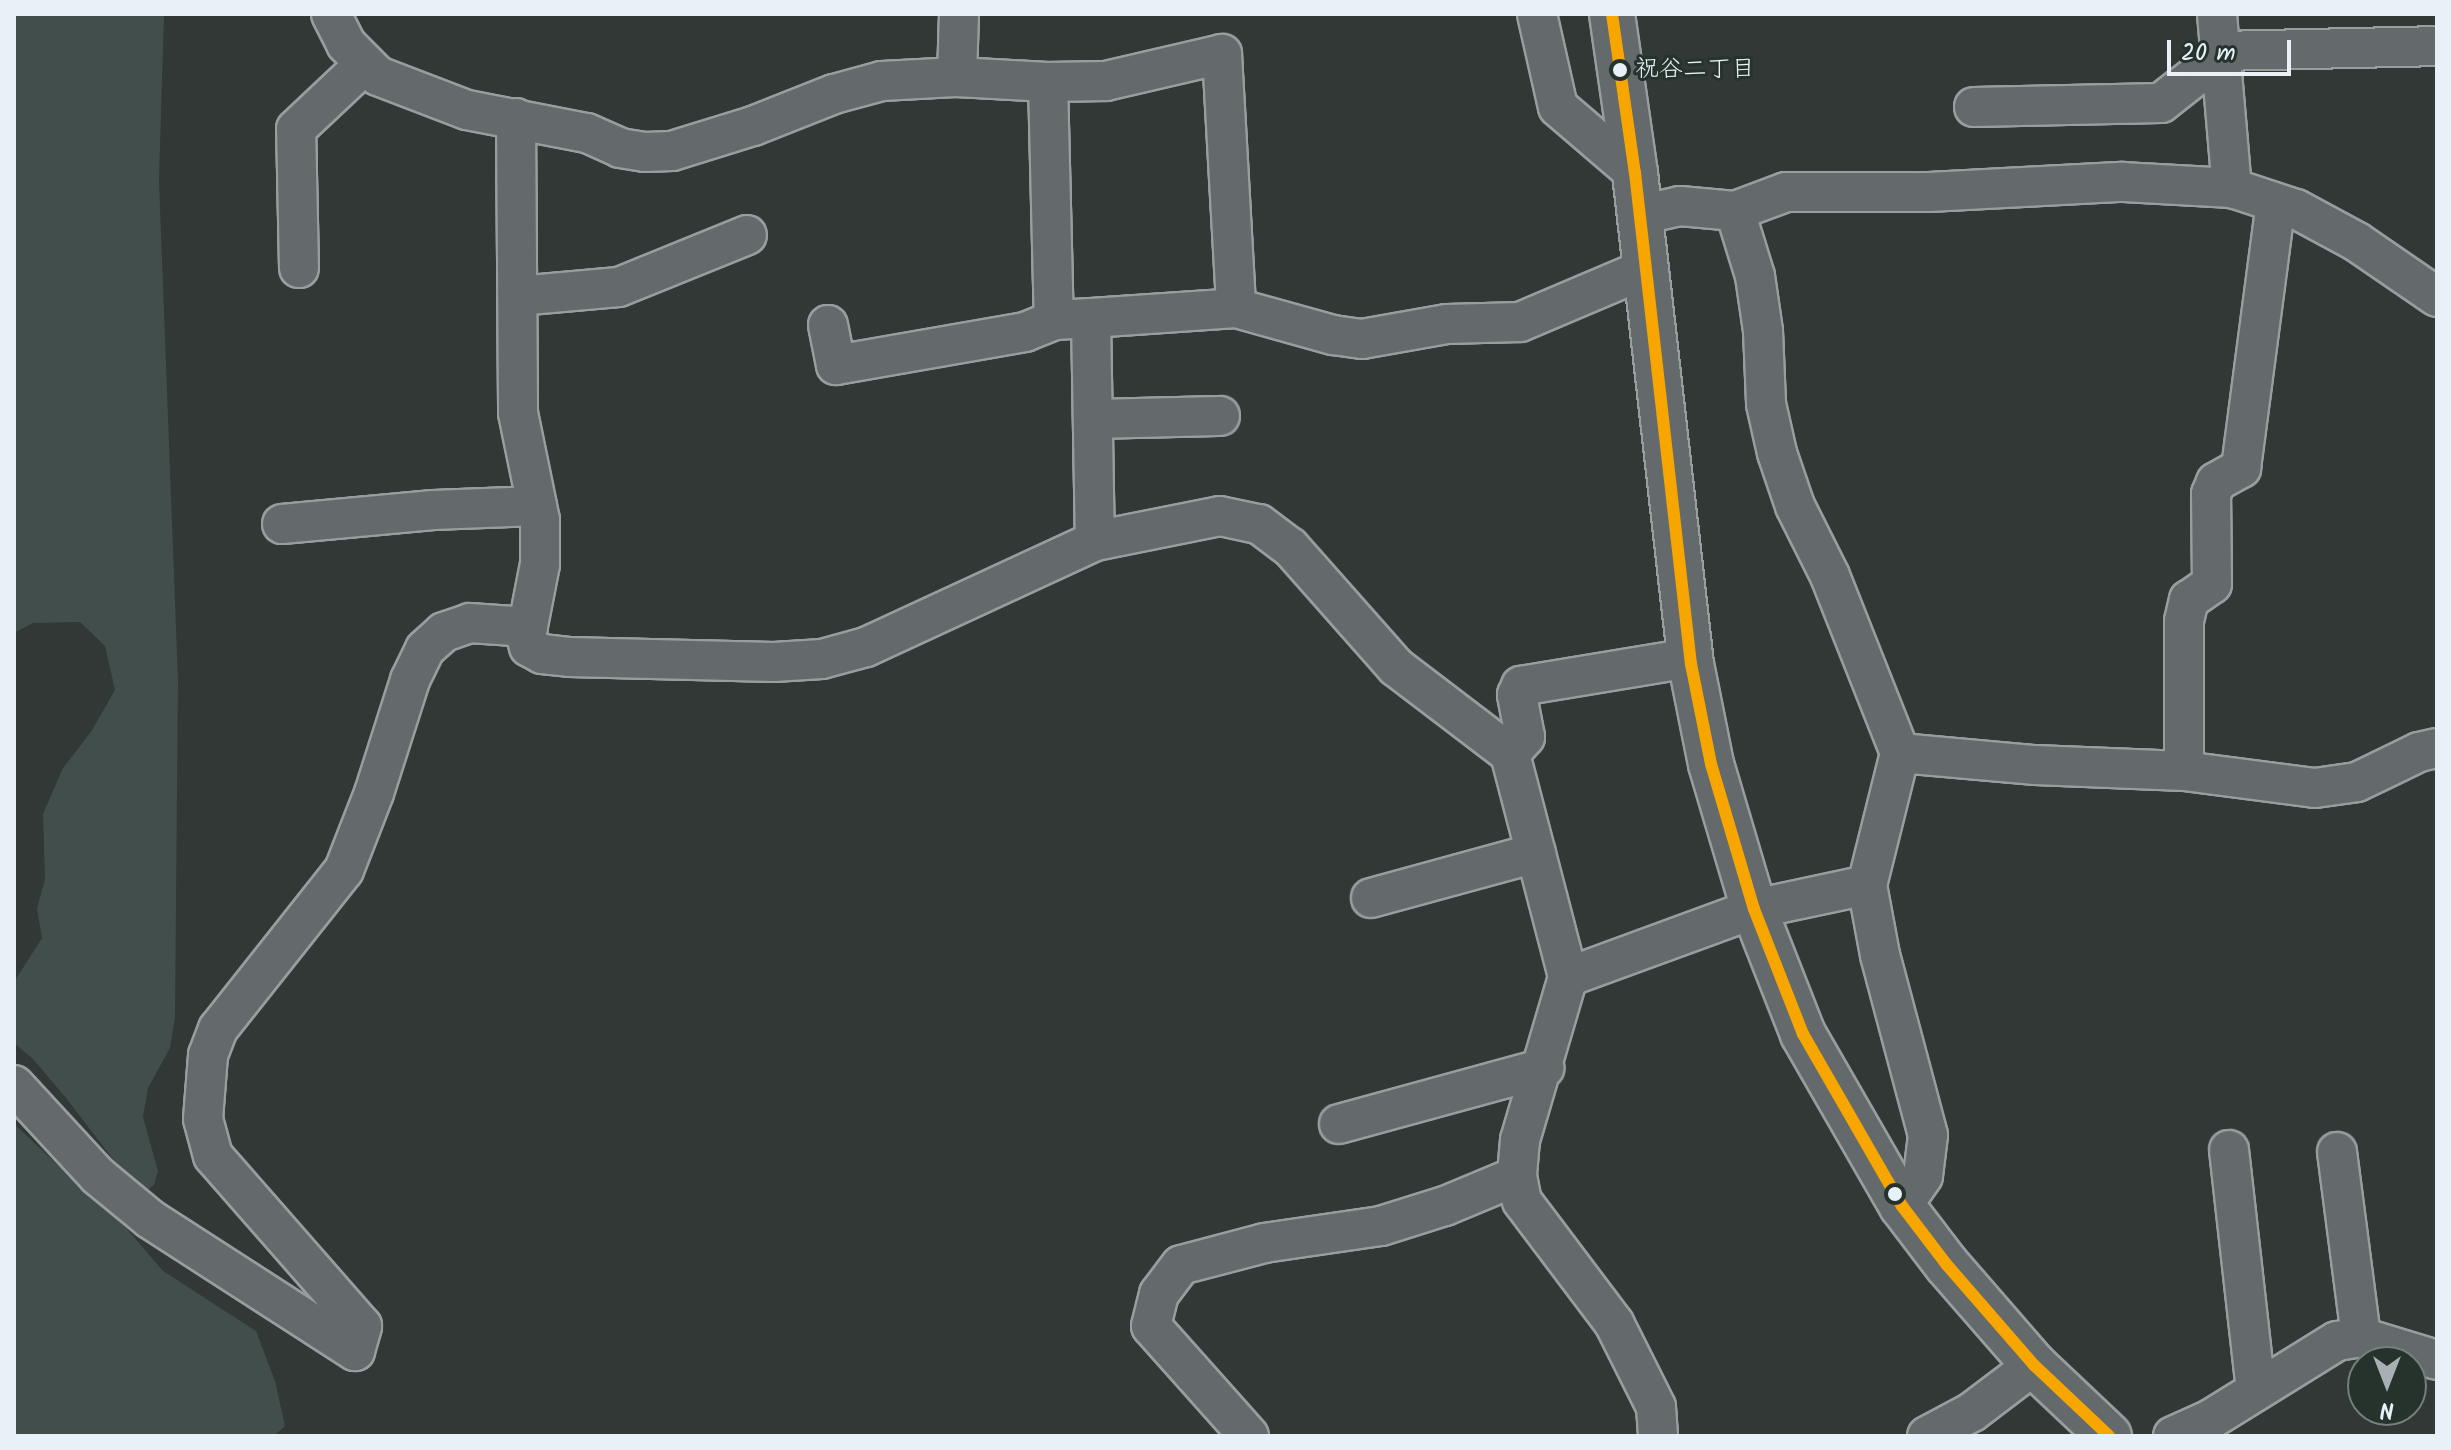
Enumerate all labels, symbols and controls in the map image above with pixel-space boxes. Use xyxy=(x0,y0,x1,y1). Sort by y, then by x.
scale bar xyxy=(2171,24,2295,74)
text: 20 m xyxy=(2181,34,2236,73)
place label: 祝谷二丁目 xyxy=(1635,56,1755,84)
marker: 祝谷二丁目 xyxy=(1612,62,1628,78)
unlabelled marker xyxy=(1887,1186,1903,1202)
north arrow xyxy=(2347,1346,2427,1426)
text: N xyxy=(2380,1391,2394,1426)

